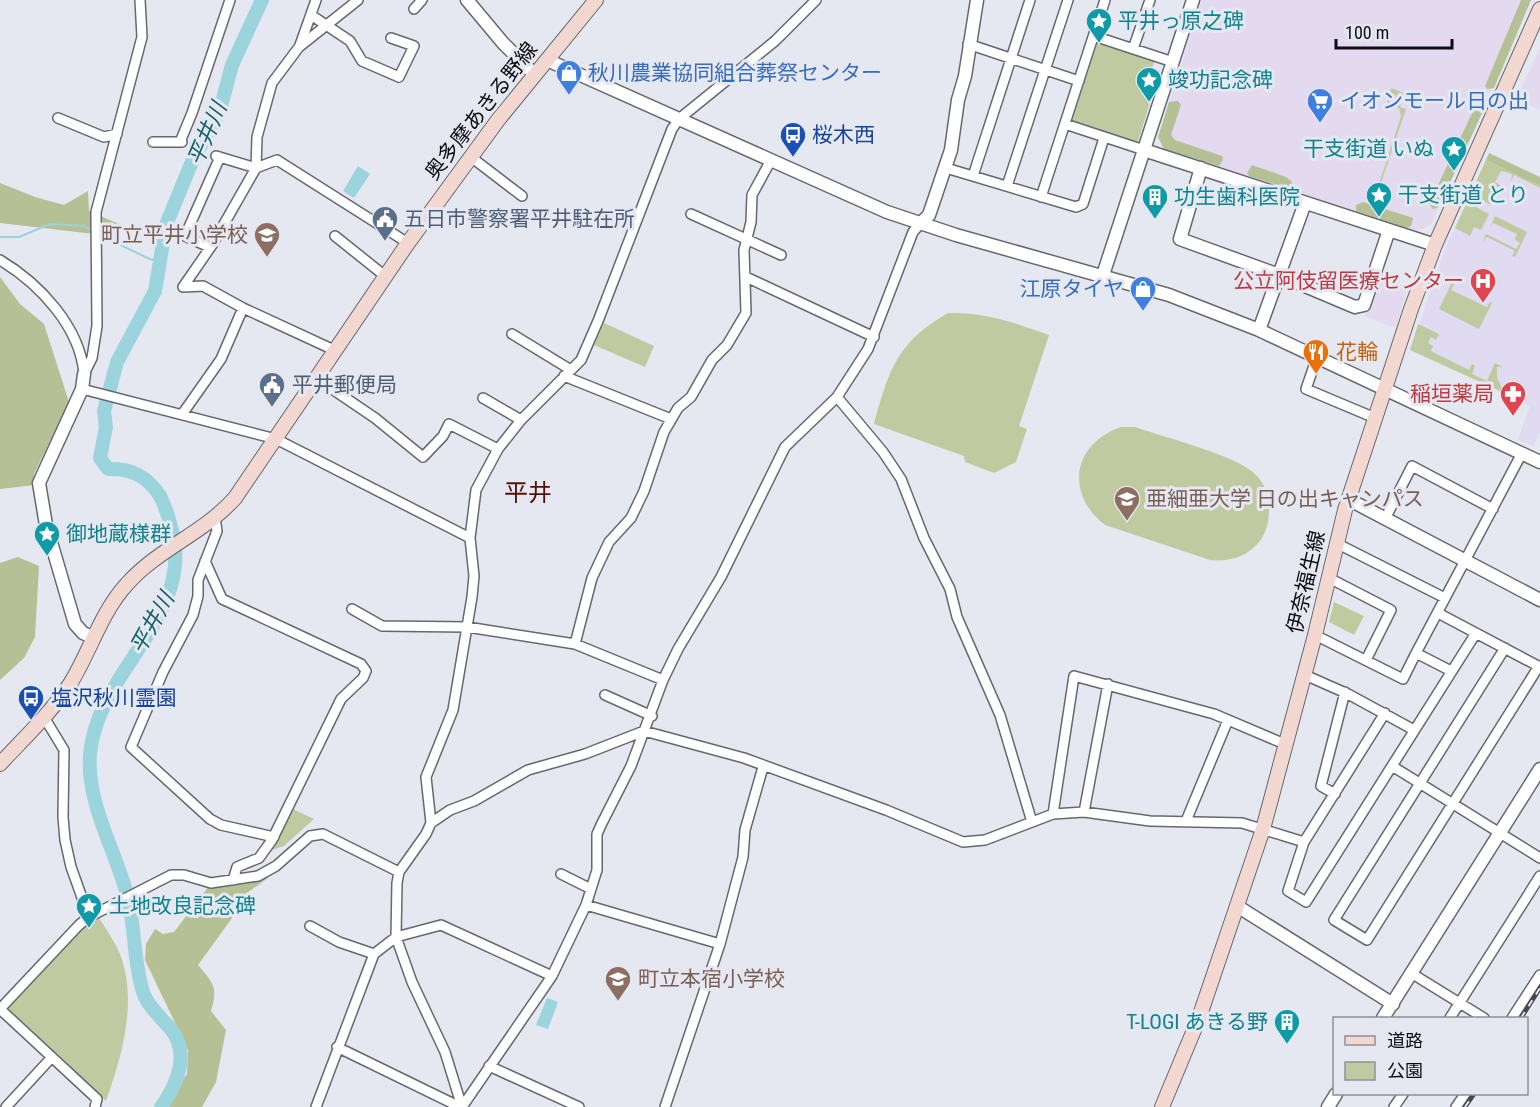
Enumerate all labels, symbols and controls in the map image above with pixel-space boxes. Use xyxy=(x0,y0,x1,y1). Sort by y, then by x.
place icon: 平井っ原之碑 xyxy=(1084,6,1114,44)
place label: 平井っ原之碑 xyxy=(1118,9,1244,33)
scale bar xyxy=(1336,12,1452,50)
text: 100 m xyxy=(1345,22,1389,43)
street label: 奥多摩あきる野線 xyxy=(420,38,542,184)
shop icon: 秋川農業協同組合葬祭センター xyxy=(554,58,584,96)
place label: 秋川農業協同組合葬祭センター xyxy=(588,61,882,85)
place icon: 竣功記念碑 xyxy=(1134,65,1164,103)
place label: 竣功記念碑 xyxy=(1168,68,1273,92)
supermarket icon: イオンモール日の出 xyxy=(1305,86,1335,124)
place label: イオンモール日の出 xyxy=(1340,89,1529,113)
water label: 平井川 xyxy=(183,97,232,169)
bus stop icon: 桜木西 xyxy=(778,120,808,158)
place label: 桜木西 xyxy=(812,123,875,147)
place icon: 干支街道 いぬ xyxy=(1439,134,1469,172)
place label: 干支街道 いぬ xyxy=(1303,137,1434,161)
place icon: 干支街道 とり xyxy=(1364,180,1394,218)
building icon: 功生歯科医院 xyxy=(1140,182,1170,220)
place label: 干支街道 とり xyxy=(1398,183,1529,207)
place label: 功生歯科医院 xyxy=(1174,185,1300,209)
public building icon: 五日市警察署平井駐在所 xyxy=(370,204,400,242)
place label: 五日市警察署平井駐在所 xyxy=(404,207,635,231)
school or university icon: 町立平井小学校 xyxy=(252,220,282,258)
place label: 町立平井小学校 xyxy=(101,223,248,247)
hospital icon: 公立阿伎留医療センター xyxy=(1468,266,1498,304)
place label: 公立阿伎留医療センター xyxy=(1233,269,1464,293)
shop icon: 江原タイヤ xyxy=(1128,274,1158,312)
place label: 江原タイヤ xyxy=(1020,277,1124,301)
restaurant icon: 花輪 xyxy=(1301,337,1331,375)
place label: 花輪 xyxy=(1336,340,1378,364)
public building icon: 平井郵便局 xyxy=(257,370,287,408)
place label: 平井郵便局 xyxy=(292,373,397,397)
pharmacy icon: 稲垣薬局 xyxy=(1498,379,1528,417)
place label: 稲垣薬局 xyxy=(1410,382,1494,406)
district label: 平井 xyxy=(504,479,552,507)
school or university icon: 亜細亜大学 日の出キャンパス xyxy=(1112,484,1142,522)
place label: 亜細亜大学 日の出キャンパス xyxy=(1146,487,1424,511)
place icon: 御地蔵様群 xyxy=(32,519,62,557)
place label: 御地蔵様群 xyxy=(66,522,171,546)
street label: 伊奈福生線 xyxy=(1282,528,1330,636)
water label: 平井川 xyxy=(125,586,180,658)
bus stop icon: 塩沢秋川霊園 xyxy=(16,683,46,721)
place label: 塩沢秋川霊園 xyxy=(51,686,177,710)
place icon: 土地改良記念碑 xyxy=(74,891,104,929)
place label: 土地改良記念碑 xyxy=(109,894,256,918)
school or university icon: 町立本宿小学校 xyxy=(603,964,633,1002)
place label: 町立本宿小学校 xyxy=(638,967,785,991)
building icon: T-LOGI あきる野 xyxy=(1272,1007,1302,1045)
place label: T-LOGI あきる野 xyxy=(1126,1010,1268,1034)
legend xyxy=(1333,1017,1528,1095)
text: 道路 xyxy=(1387,1030,1423,1051)
text: 公園 xyxy=(1387,1060,1423,1081)

